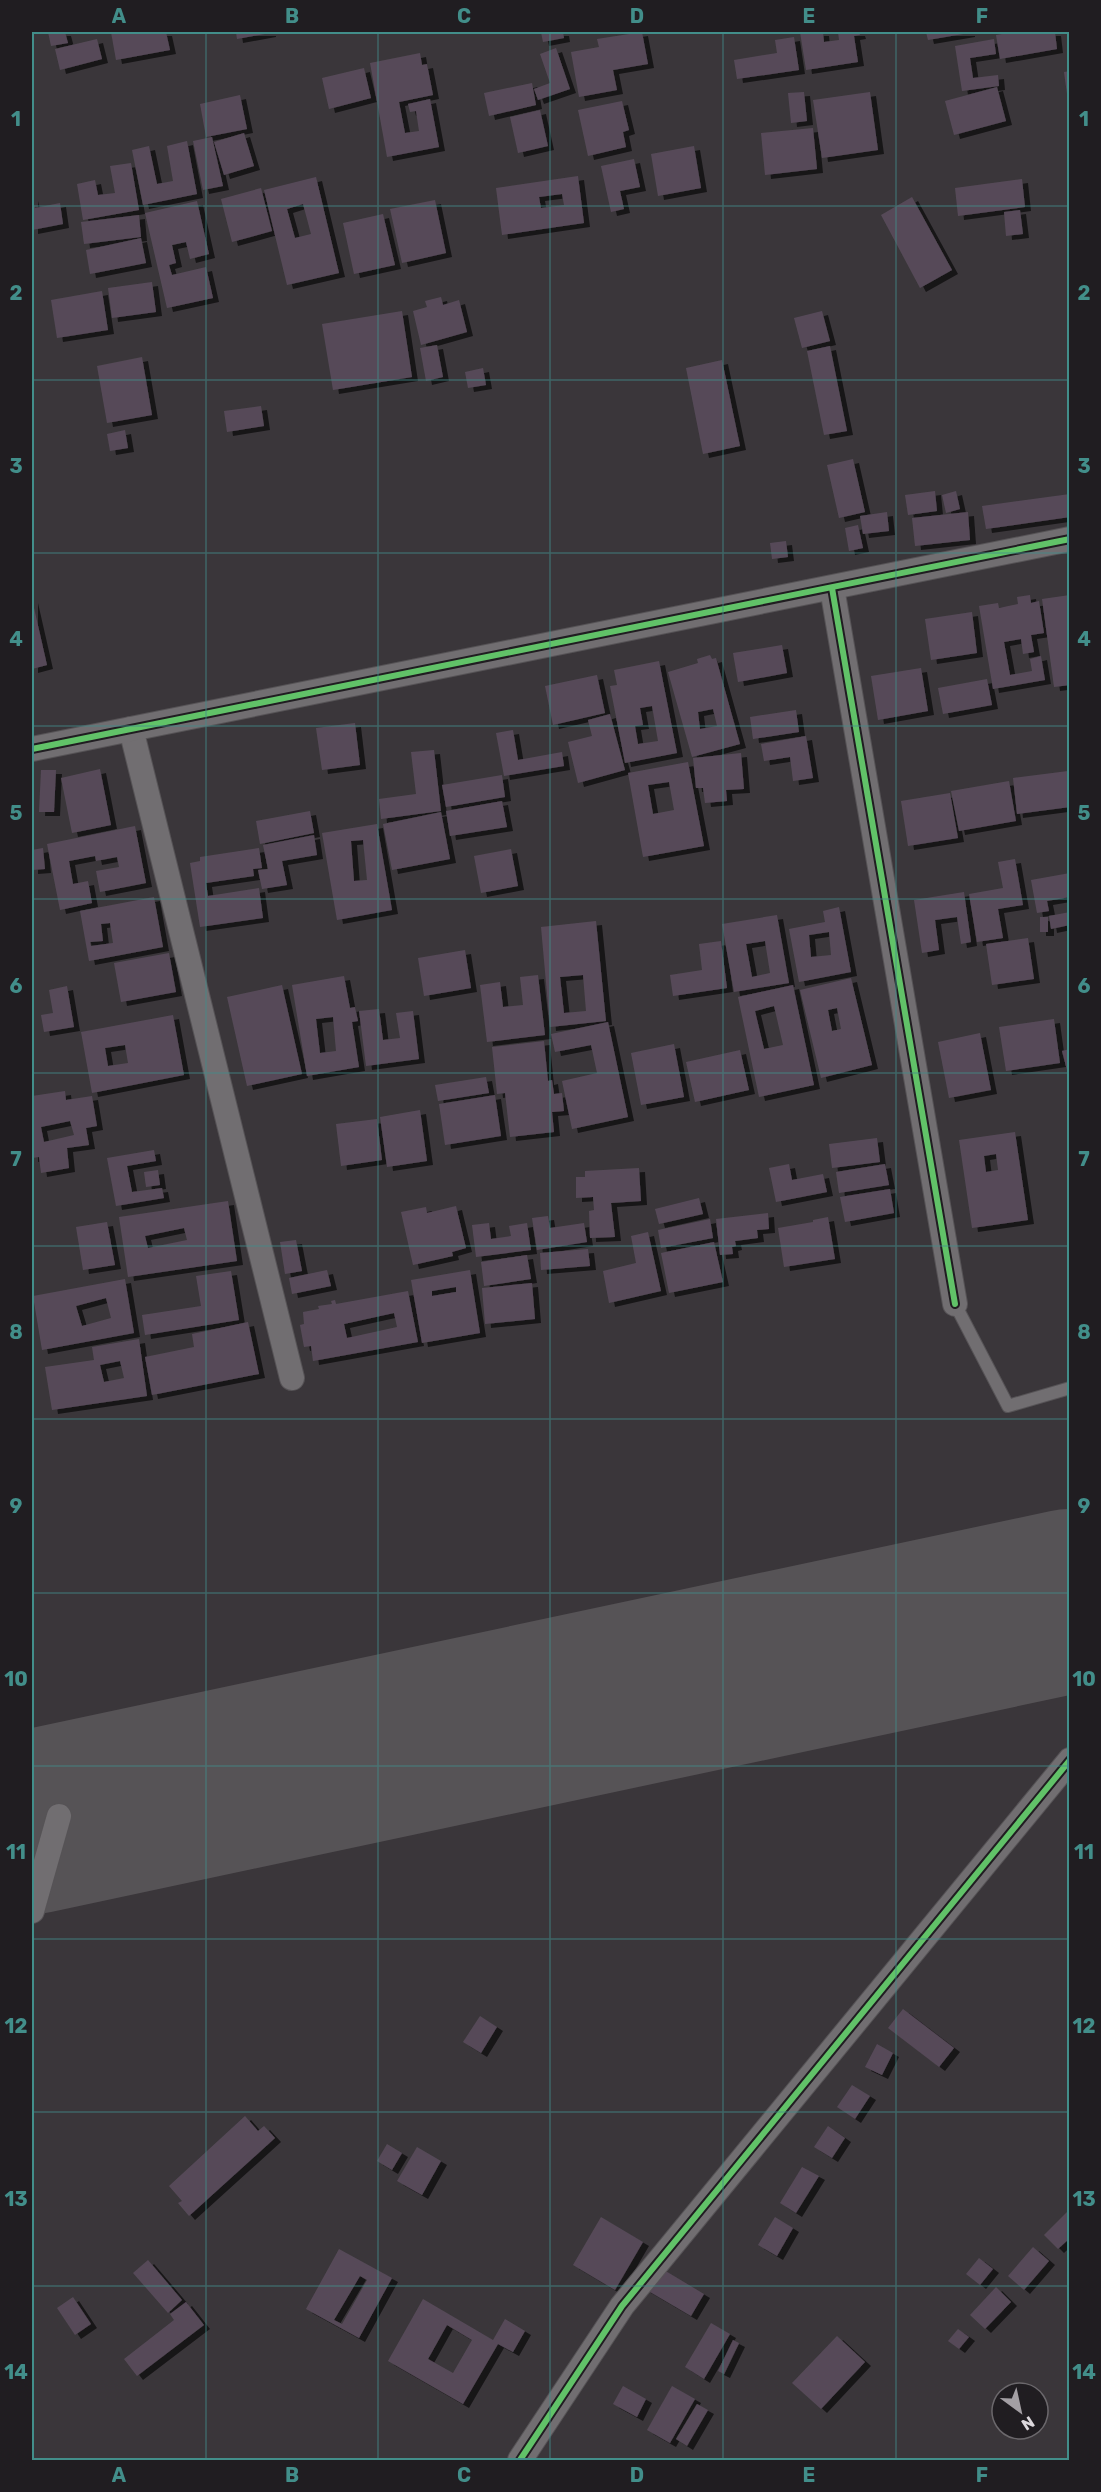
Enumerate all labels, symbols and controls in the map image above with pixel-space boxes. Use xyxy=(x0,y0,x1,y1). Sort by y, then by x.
text: A xyxy=(112,4,127,28)
text: B xyxy=(285,4,299,28)
text: C xyxy=(457,4,471,28)
text: D xyxy=(630,4,644,28)
text: E xyxy=(803,4,815,28)
text: F xyxy=(976,4,988,28)
text: 1 xyxy=(11,107,21,131)
text: 1 xyxy=(1079,107,1089,131)
text: 2 xyxy=(10,281,23,305)
text: 2 xyxy=(1078,281,1091,305)
text: 3 xyxy=(9,454,23,478)
text: 3 xyxy=(1077,454,1091,478)
text: 4 xyxy=(9,627,23,651)
text: 4 xyxy=(1077,627,1091,651)
text: 5 xyxy=(10,801,23,825)
text: 5 xyxy=(1078,801,1091,825)
text: 6 xyxy=(9,974,23,998)
text: 6 xyxy=(1077,974,1091,998)
text: 7 xyxy=(10,1147,22,1171)
text: 7 xyxy=(1078,1147,1090,1171)
text: 8 xyxy=(9,1320,23,1344)
text: 8 xyxy=(1077,1320,1091,1344)
text: 9 xyxy=(10,1494,23,1518)
text: 9 xyxy=(1078,1494,1091,1518)
text: 10 xyxy=(4,1667,28,1691)
text: 10 xyxy=(1072,1667,1096,1691)
text: 11 xyxy=(6,1840,26,1864)
text: 11 xyxy=(1074,1840,1094,1864)
text: 12 xyxy=(5,2014,27,2038)
text: 12 xyxy=(1073,2014,1095,2038)
text: 13 xyxy=(4,2187,28,2211)
text: 13 xyxy=(1072,2187,1096,2211)
text: 14 xyxy=(4,2360,28,2384)
text: 14 xyxy=(1072,2360,1096,2384)
north arrow xyxy=(990,2381,1050,2441)
text: N xyxy=(1018,2412,1038,2434)
text: A xyxy=(112,2463,127,2487)
text: B xyxy=(285,2463,299,2487)
text: C xyxy=(457,2463,471,2487)
text: D xyxy=(630,2463,644,2487)
text: E xyxy=(803,2463,815,2487)
text: F xyxy=(976,2463,988,2487)

